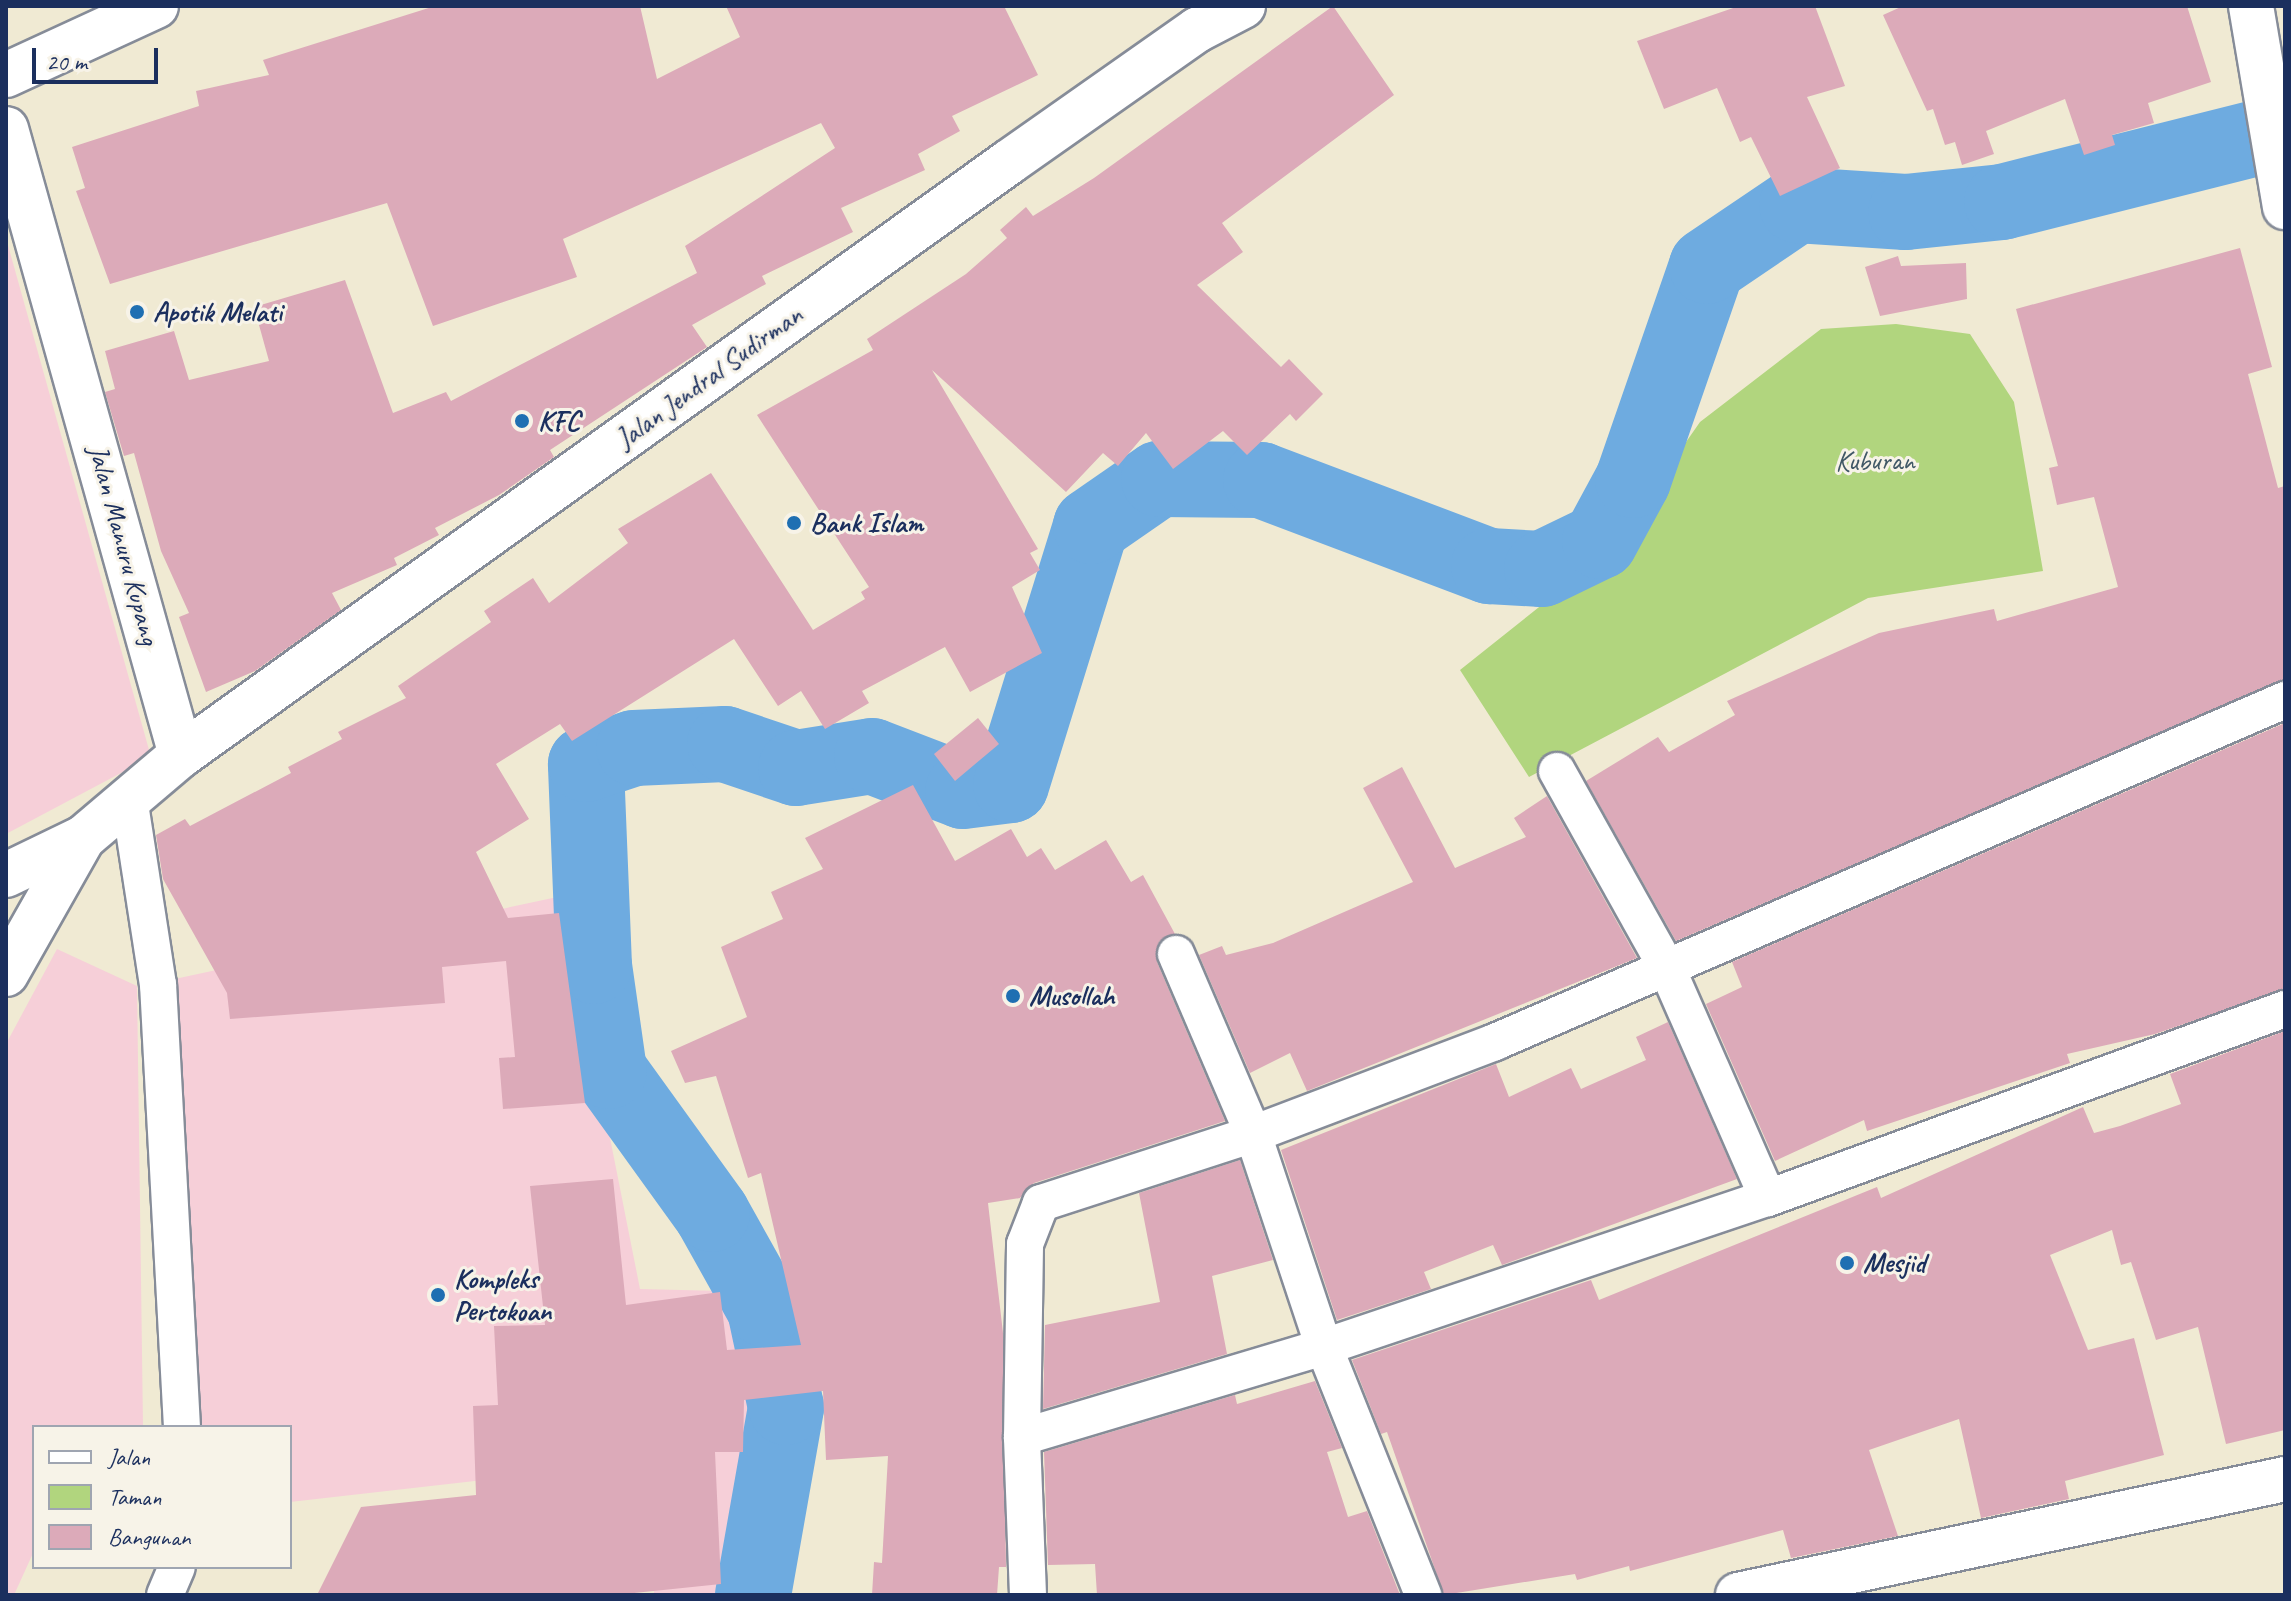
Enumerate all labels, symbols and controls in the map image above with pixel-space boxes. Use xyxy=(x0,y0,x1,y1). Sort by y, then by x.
scale bar xyxy=(36,32,162,82)
text: 20 m xyxy=(46,47,87,77)
place label: Apotik Melati xyxy=(153,295,281,329)
street label: Jalan Jendral Sudirman xyxy=(610,299,808,455)
marker: Apotik Melati xyxy=(128,303,146,321)
place label: KFC xyxy=(538,404,580,438)
marker: KFC xyxy=(513,412,531,430)
street label: Jalan Manuru Kupang xyxy=(81,441,167,649)
park label: Kuburan xyxy=(1835,444,1915,478)
place label: Bank Islam xyxy=(810,506,922,540)
marker: Bank Islam xyxy=(785,514,803,532)
place label: Musollah xyxy=(1029,979,1114,1013)
marker: Musollah xyxy=(1004,987,1022,1005)
place label: Mesjid xyxy=(1863,1246,1925,1280)
marker: Mesjid xyxy=(1838,1254,1856,1272)
place label: Kompleks Pertokoan xyxy=(454,1262,551,1328)
marker: Kompleks Pertokoan xyxy=(429,1286,447,1304)
legend xyxy=(32,1425,292,1569)
text: Jalan xyxy=(108,1442,150,1472)
text: Taman xyxy=(108,1482,161,1512)
text: Bangunan xyxy=(108,1522,191,1552)

